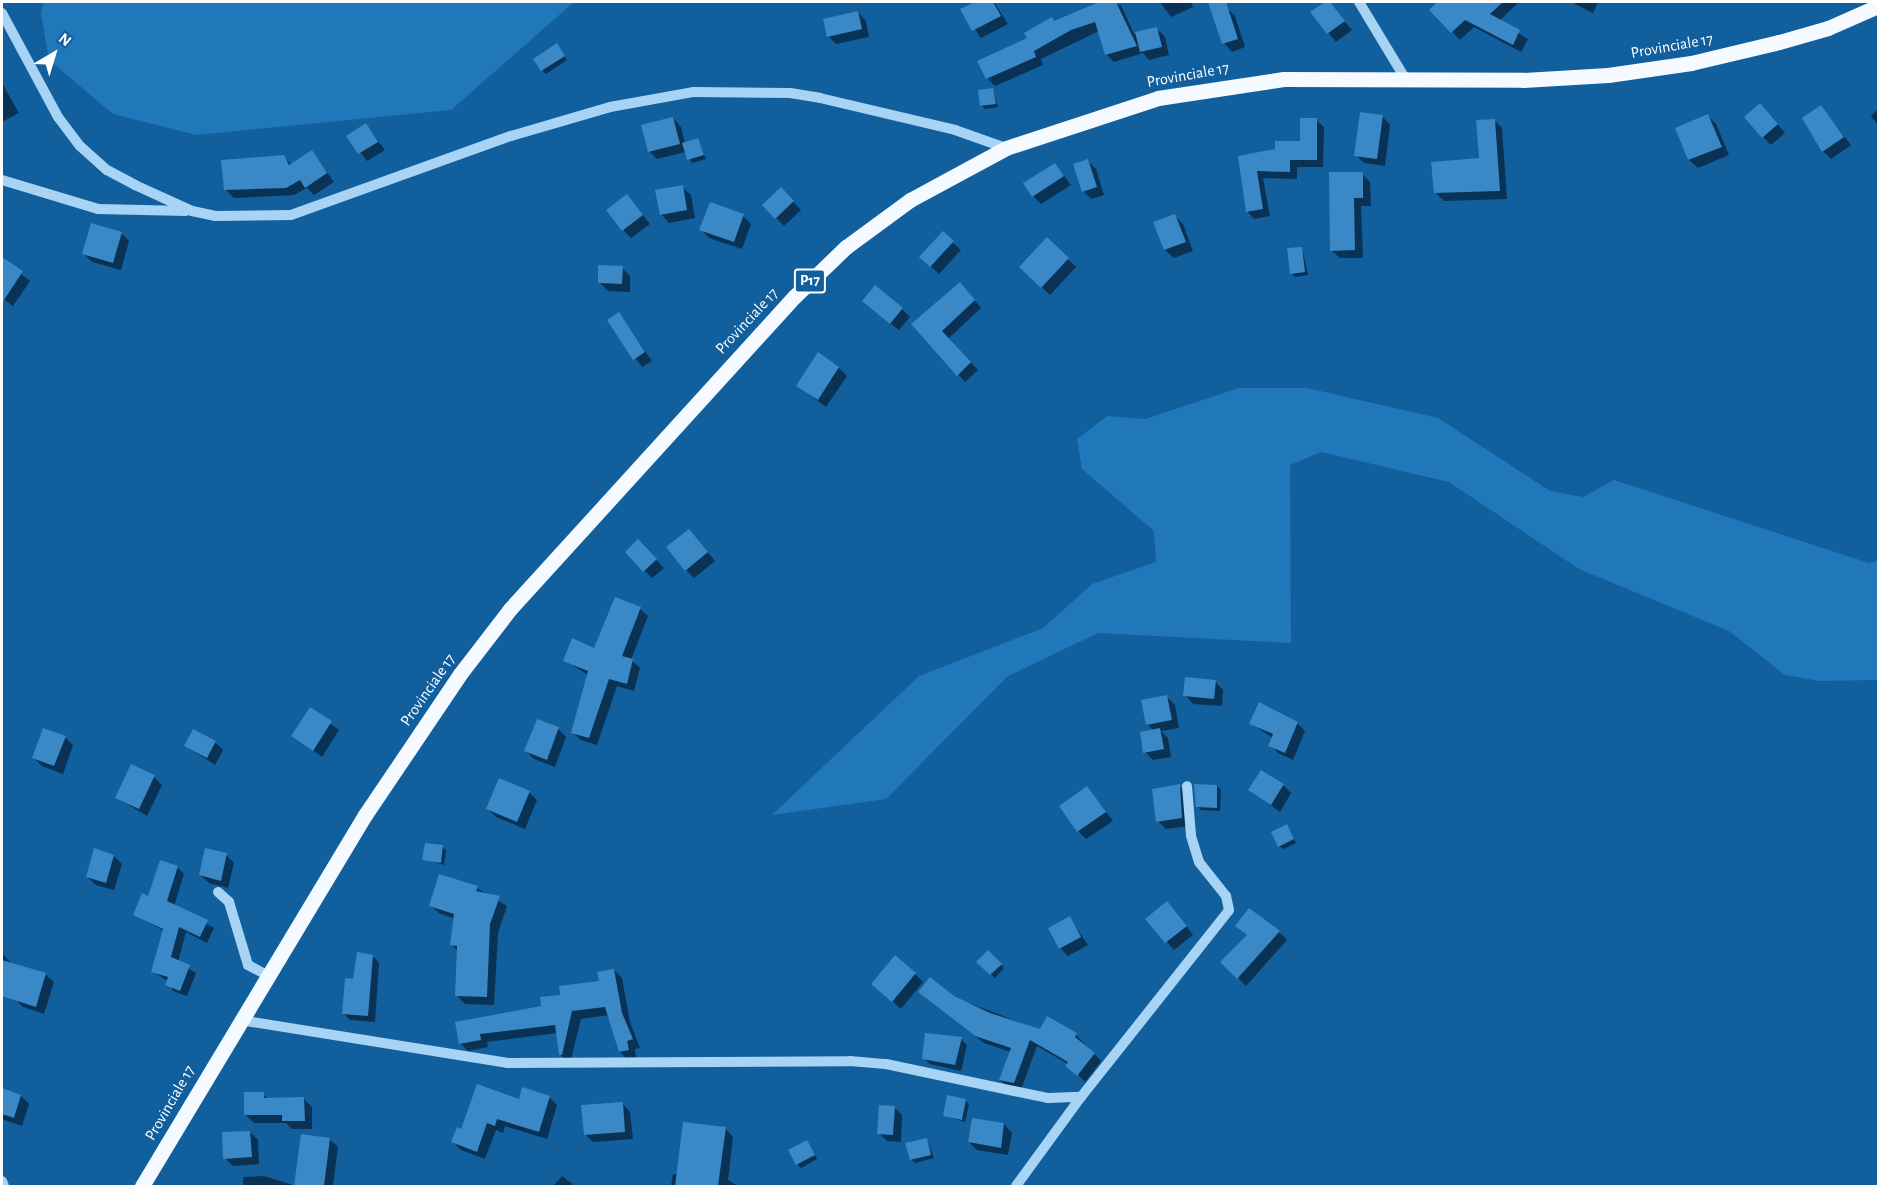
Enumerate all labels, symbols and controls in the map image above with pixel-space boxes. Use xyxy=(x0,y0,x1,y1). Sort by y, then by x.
north arrow xyxy=(24,24,84,84)
street label: Provinciale 17 xyxy=(1629,29,1715,63)
text: N xyxy=(56,30,74,50)
street label: Provinciale 17 xyxy=(1145,58,1231,92)
road number: P17 xyxy=(794,269,826,293)
street label: Provinciale 17 xyxy=(712,284,782,358)
street label: Provinciale 17 xyxy=(396,650,460,730)
street label: Provinciale 17 xyxy=(141,1062,199,1144)

